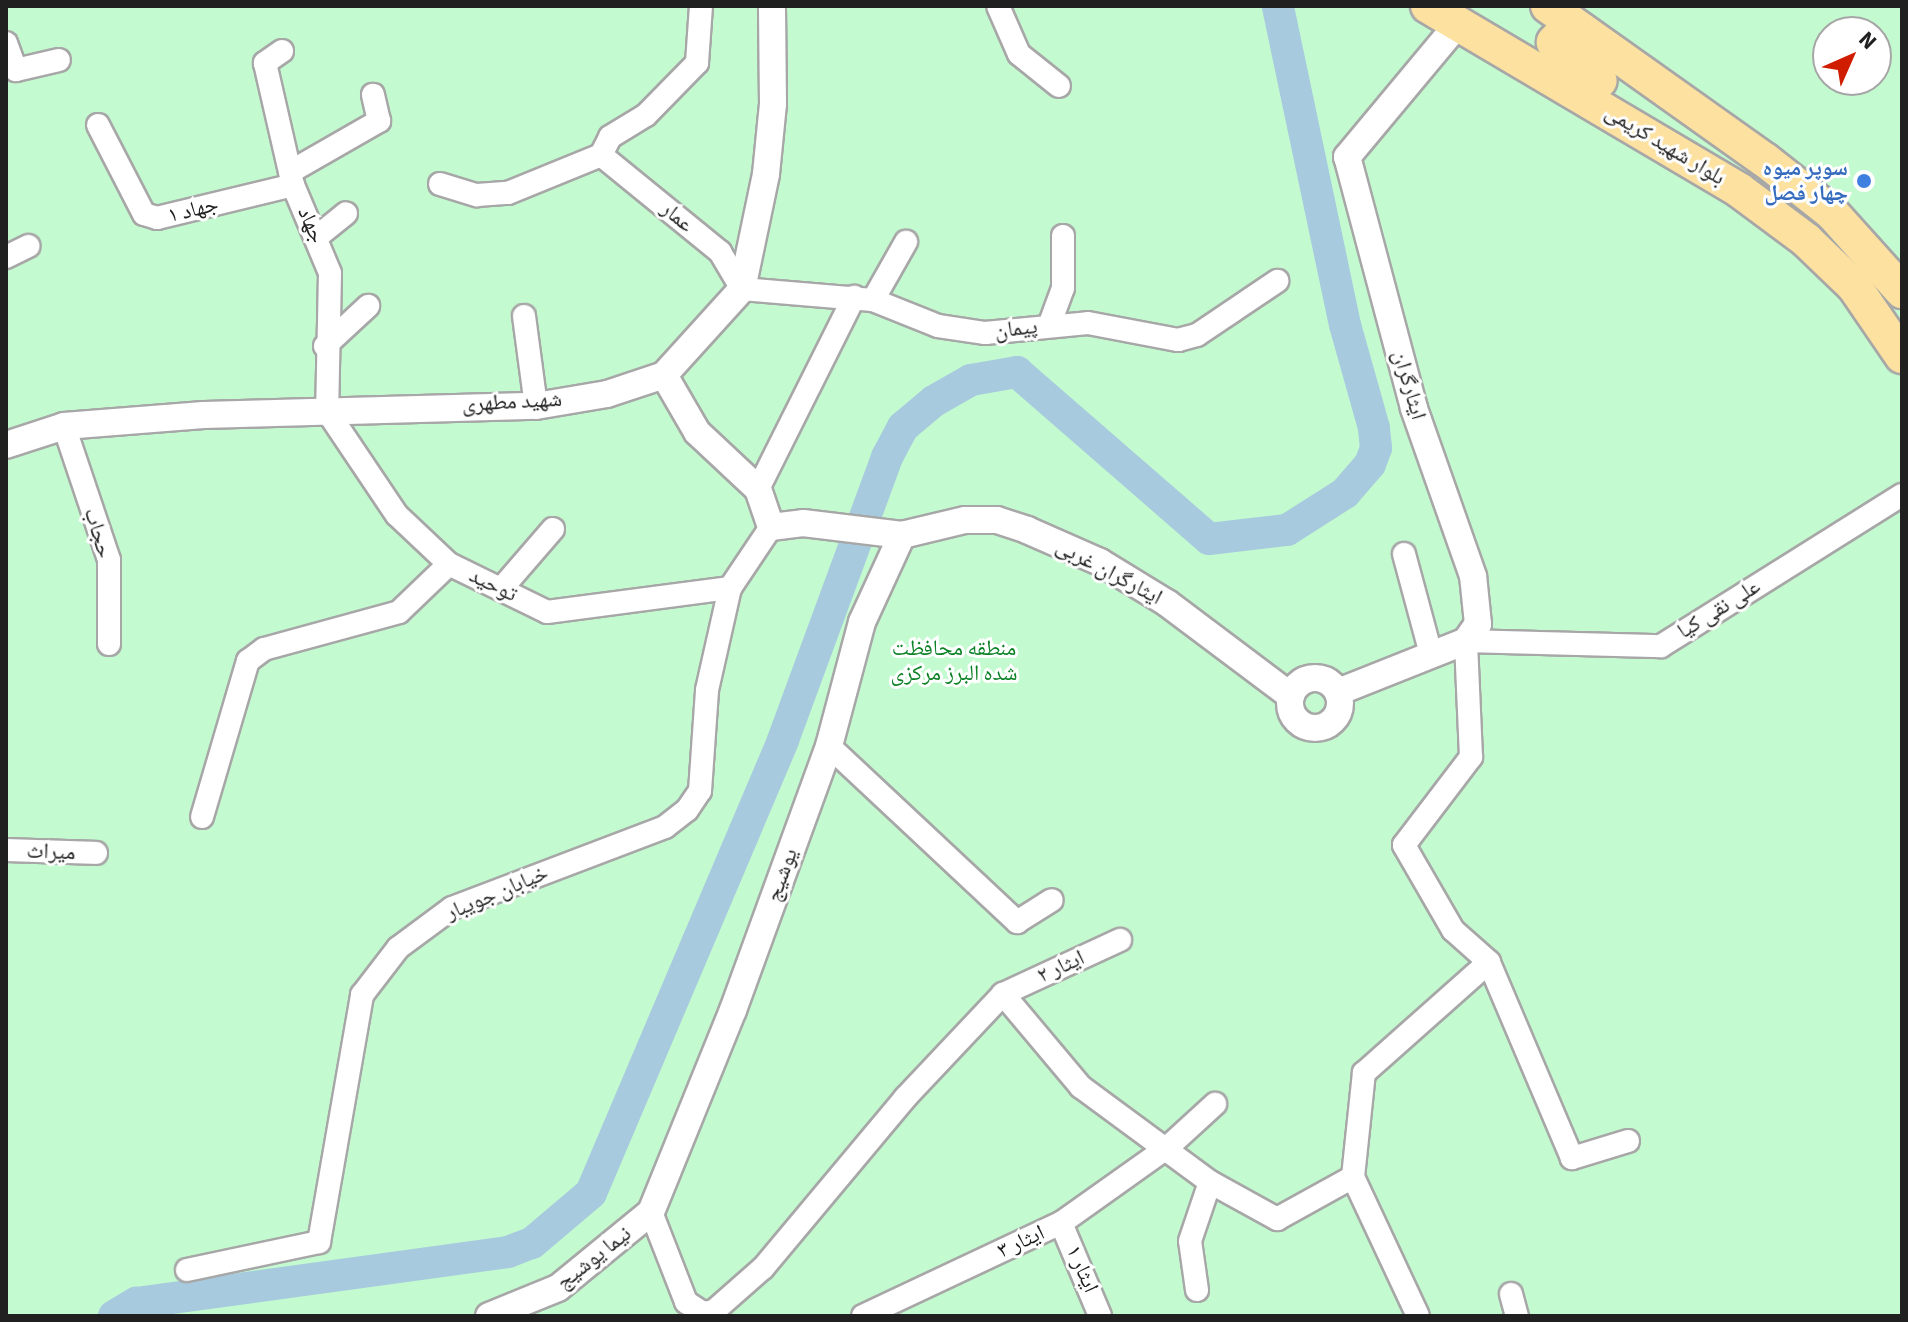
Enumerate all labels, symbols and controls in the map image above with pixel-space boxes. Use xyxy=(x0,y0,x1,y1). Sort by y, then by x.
north arrow xyxy=(1812,16,1892,96)
text: N xyxy=(1851,24,1884,57)
street label: بلوار شهید کریمی xyxy=(1600,99,1730,191)
place label: سوپر ميوه چهار فصل xyxy=(1763,155,1848,206)
marker: سوپر ميوه چهار فصل xyxy=(1855,172,1873,190)
street label: جهاد ۱ xyxy=(165,191,221,229)
street label: عمار xyxy=(655,196,699,238)
street label: جهاد xyxy=(291,203,331,247)
street label: پیمان xyxy=(993,313,1039,345)
street label: ایثارگران xyxy=(1387,347,1431,423)
street label: شهید مطهری xyxy=(461,386,563,418)
street label: حجاب xyxy=(78,505,118,561)
street label: ایثارگران غربی xyxy=(1051,533,1167,611)
street label: توحید xyxy=(465,562,521,608)
street label: علی نقی کیا xyxy=(1673,573,1765,645)
park label: منطقه محافظت شده البرز مرکزی xyxy=(891,635,1017,686)
street label: میراث xyxy=(26,838,76,866)
street label: یوشیج xyxy=(760,845,804,905)
street label: خیابان جویبار xyxy=(442,860,552,926)
street label: ایثار ۲ xyxy=(1033,945,1089,989)
street label: ایثار ۳ xyxy=(993,1220,1049,1264)
street label: نیما یوشیج xyxy=(551,1221,637,1295)
street label: ایثار ۱ xyxy=(1060,1241,1104,1297)

